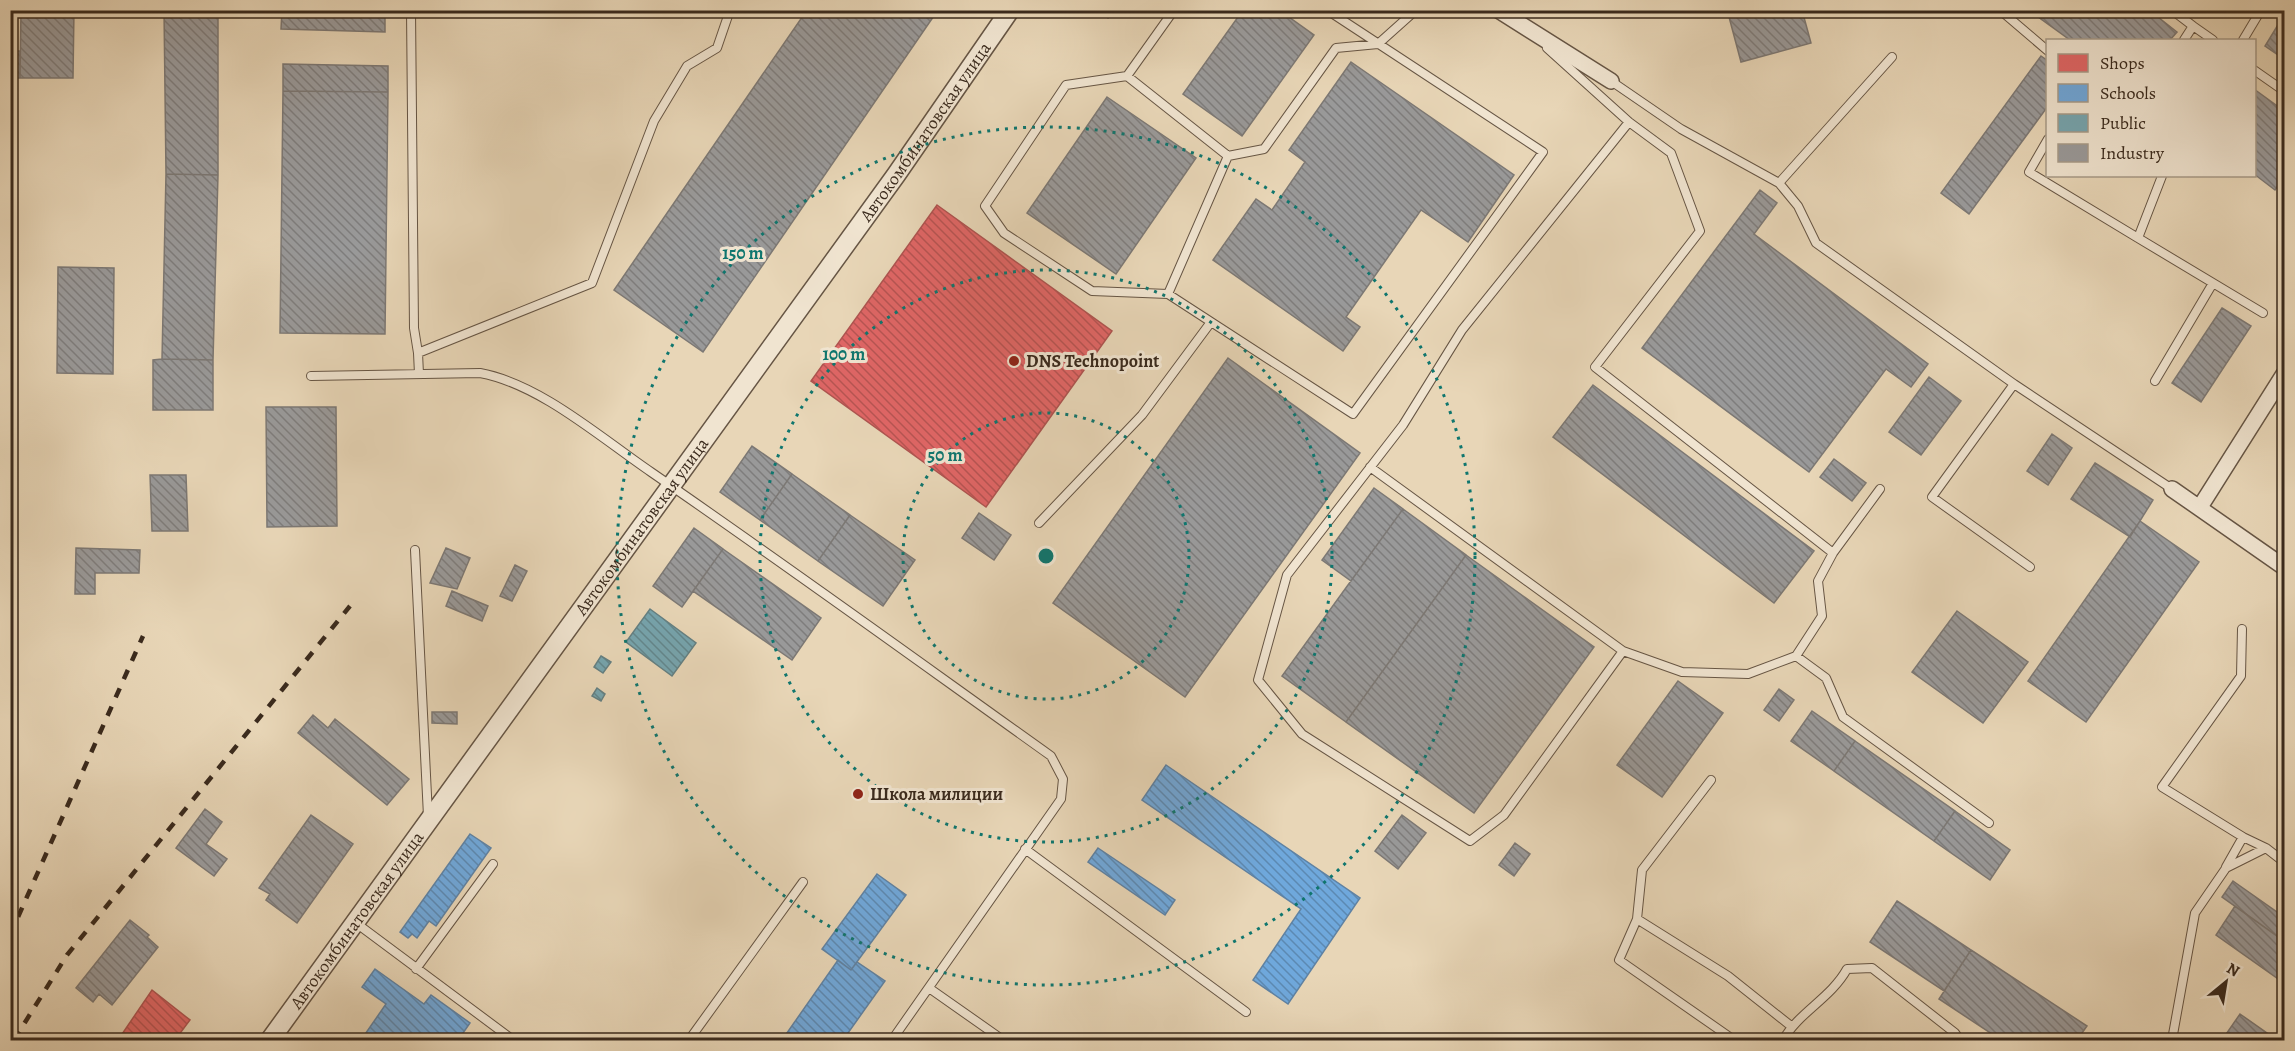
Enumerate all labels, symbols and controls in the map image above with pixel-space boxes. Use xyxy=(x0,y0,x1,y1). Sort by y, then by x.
street label: Автокомбинатовская улица xyxy=(854,37,997,227)
legend xyxy=(2046,39,2256,177)
text: Shops xyxy=(2100,51,2145,75)
text: Schools xyxy=(2100,81,2156,105)
text: Public xyxy=(2100,111,2146,135)
text: Industry xyxy=(2100,141,2165,165)
text: 150 m xyxy=(722,241,764,265)
text: 100 m xyxy=(823,342,865,366)
place label: DNS Technopoint xyxy=(1026,349,1159,373)
marker: DNS Technopoint xyxy=(1007,354,1021,368)
street label: Автокомбинатовская улица xyxy=(569,432,715,621)
text: 50 m xyxy=(928,443,962,467)
centre of rings xyxy=(1036,546,1056,566)
place label: Школа милиции xyxy=(870,782,1003,806)
marker: Школа милиции xyxy=(851,787,865,801)
street label: Автокомбинатовская улица xyxy=(284,826,430,1015)
north arrow xyxy=(2196,952,2256,1012)
text: N xyxy=(2222,957,2244,982)

